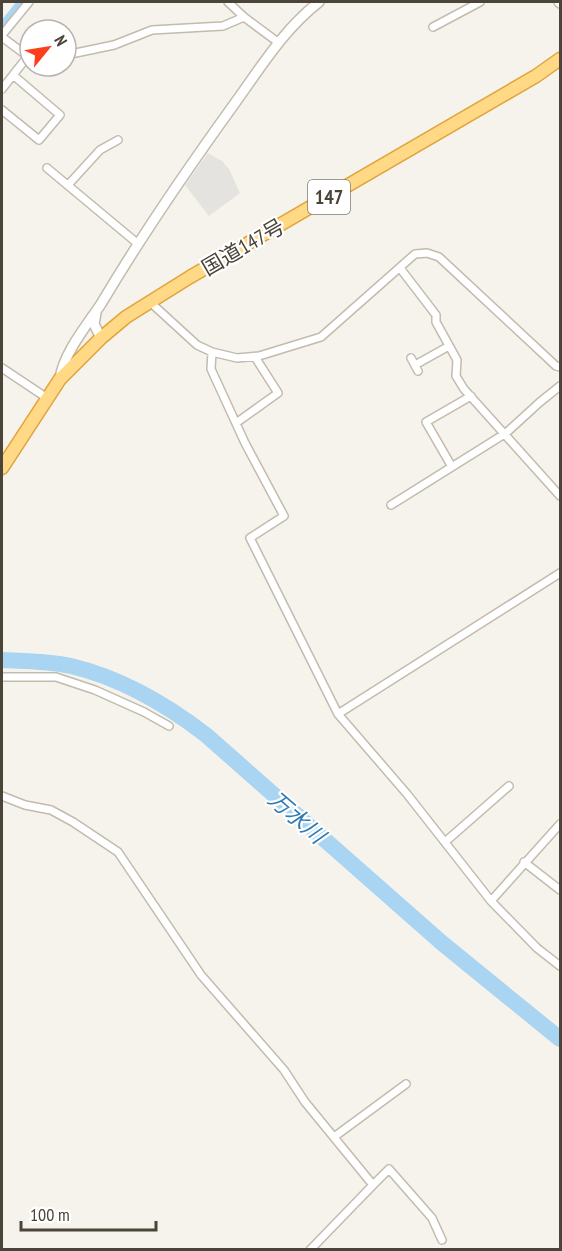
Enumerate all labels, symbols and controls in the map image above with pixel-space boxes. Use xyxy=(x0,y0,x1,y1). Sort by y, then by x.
north arrow xyxy=(18,18,78,78)
text: N xyxy=(50,32,72,49)
road number: 147 xyxy=(308,180,350,214)
street label: 国道147号 xyxy=(197,212,289,282)
water label: 万水川 xyxy=(263,785,333,851)
scale bar xyxy=(21,1194,156,1232)
text: 100 m xyxy=(30,1203,70,1226)

